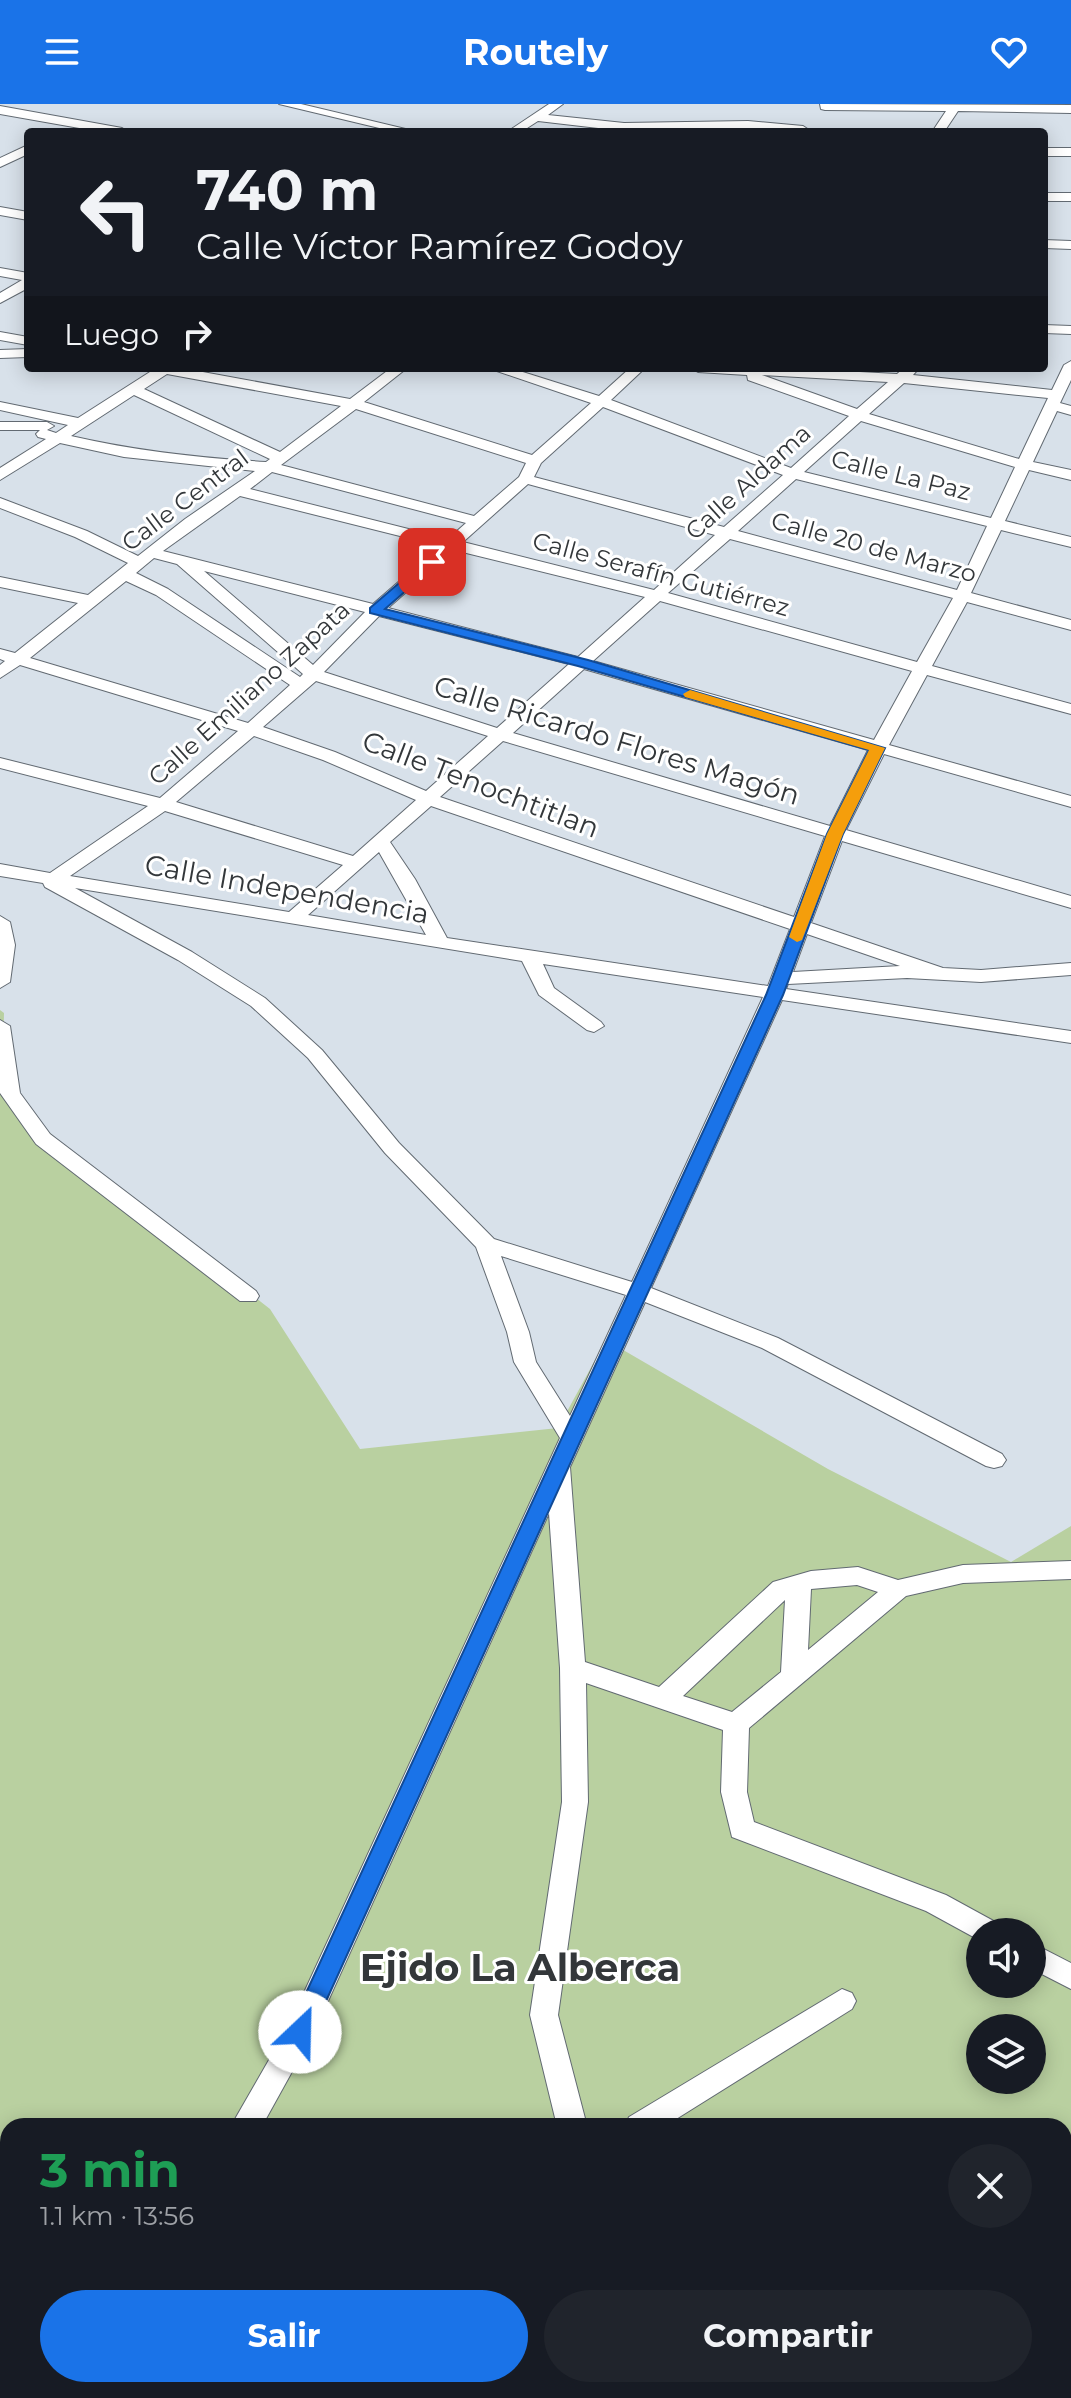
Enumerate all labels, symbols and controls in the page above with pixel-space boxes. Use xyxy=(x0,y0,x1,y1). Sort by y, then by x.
icon: menu xyxy=(40,30,84,74)
text: Routely xyxy=(463,30,608,74)
icon: heart xyxy=(987,30,1031,74)
text: 740 m xyxy=(196,156,378,224)
icon: left xyxy=(64,160,168,264)
text: Calle Víctor Ramírez Godoy xyxy=(196,224,683,268)
icon: right xyxy=(175,312,219,356)
text: Luego xyxy=(64,316,159,353)
street label: Calle Aldama xyxy=(679,418,817,546)
street label: Calle Central xyxy=(116,443,254,557)
street label: Calle La Paz xyxy=(828,444,974,506)
street label: Calle 20 de Marzo xyxy=(768,506,980,588)
street label: Calle Serafín Gutiérrez xyxy=(529,526,793,622)
pin xyxy=(398,528,466,596)
icon: arrive xyxy=(410,540,454,584)
street label: Calle Emiliano Zapata xyxy=(142,595,356,791)
street label: Calle Ricardo Flores Magón xyxy=(430,668,804,812)
street label: Calle Tenochtitlan xyxy=(358,723,604,845)
street label: Calle Independencia xyxy=(142,847,432,931)
map controls xyxy=(966,1918,1046,2094)
button: sound xyxy=(966,1918,1046,1998)
district label: Ejido La Alberca xyxy=(360,1944,680,1991)
position arrow xyxy=(258,1990,342,2074)
button: layers xyxy=(966,2014,1046,2094)
text: 3 min xyxy=(40,2141,180,2199)
button: close xyxy=(948,2144,1032,2228)
text: 1.1 km · 13:56 xyxy=(40,2200,194,2232)
button: Salir xyxy=(40,2290,528,2382)
button: Compartir xyxy=(544,2290,1032,2382)

